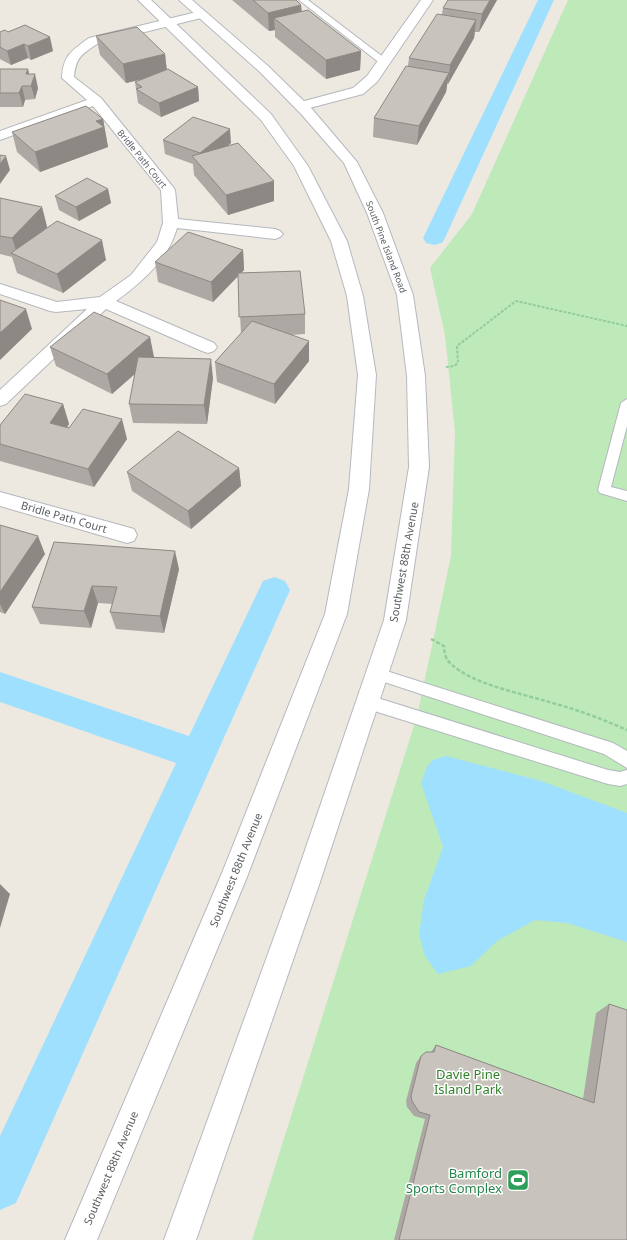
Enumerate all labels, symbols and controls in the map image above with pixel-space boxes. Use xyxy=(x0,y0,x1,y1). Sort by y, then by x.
street label: Bridle Path Court xyxy=(115,126,171,192)
street label: South Pine Island Road xyxy=(363,199,410,295)
street label: Bridle Path Court xyxy=(19,497,109,536)
street label: Southwest 88th Avenue xyxy=(386,501,421,623)
street label: Southwest 88th Avenue xyxy=(206,810,265,929)
park label: Davie Pine Island Park xyxy=(434,1065,502,1098)
street label: Southwest 88th Avenue xyxy=(80,1109,141,1227)
place label: Bamford Sports Complex xyxy=(406,1164,502,1197)
sports icon: Bamford Sports Complex xyxy=(505,1167,531,1193)

